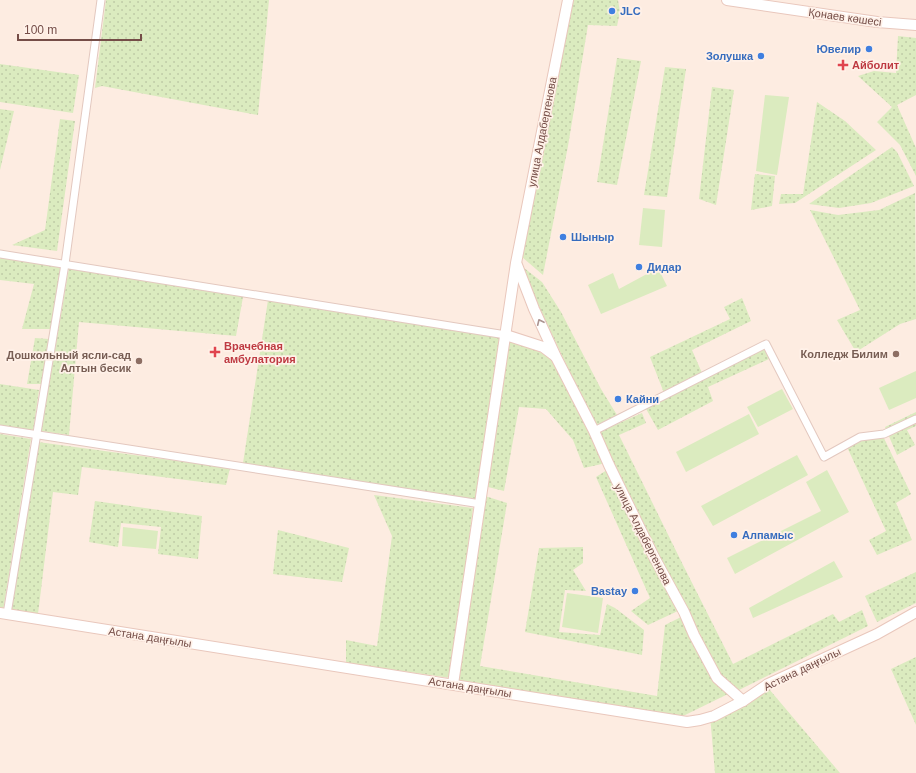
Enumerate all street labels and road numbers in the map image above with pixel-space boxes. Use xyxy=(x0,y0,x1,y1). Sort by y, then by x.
street label: Қонаев көшесі xyxy=(808,6,882,28)
street label: улица Алдабергенова xyxy=(525,75,559,188)
street label: улица Алдабергенова xyxy=(612,481,674,587)
street label: Астана даңғылы xyxy=(108,625,192,650)
street label: Астана даңғылы xyxy=(762,645,842,693)
street label: Астана даңғылы xyxy=(428,675,512,700)

